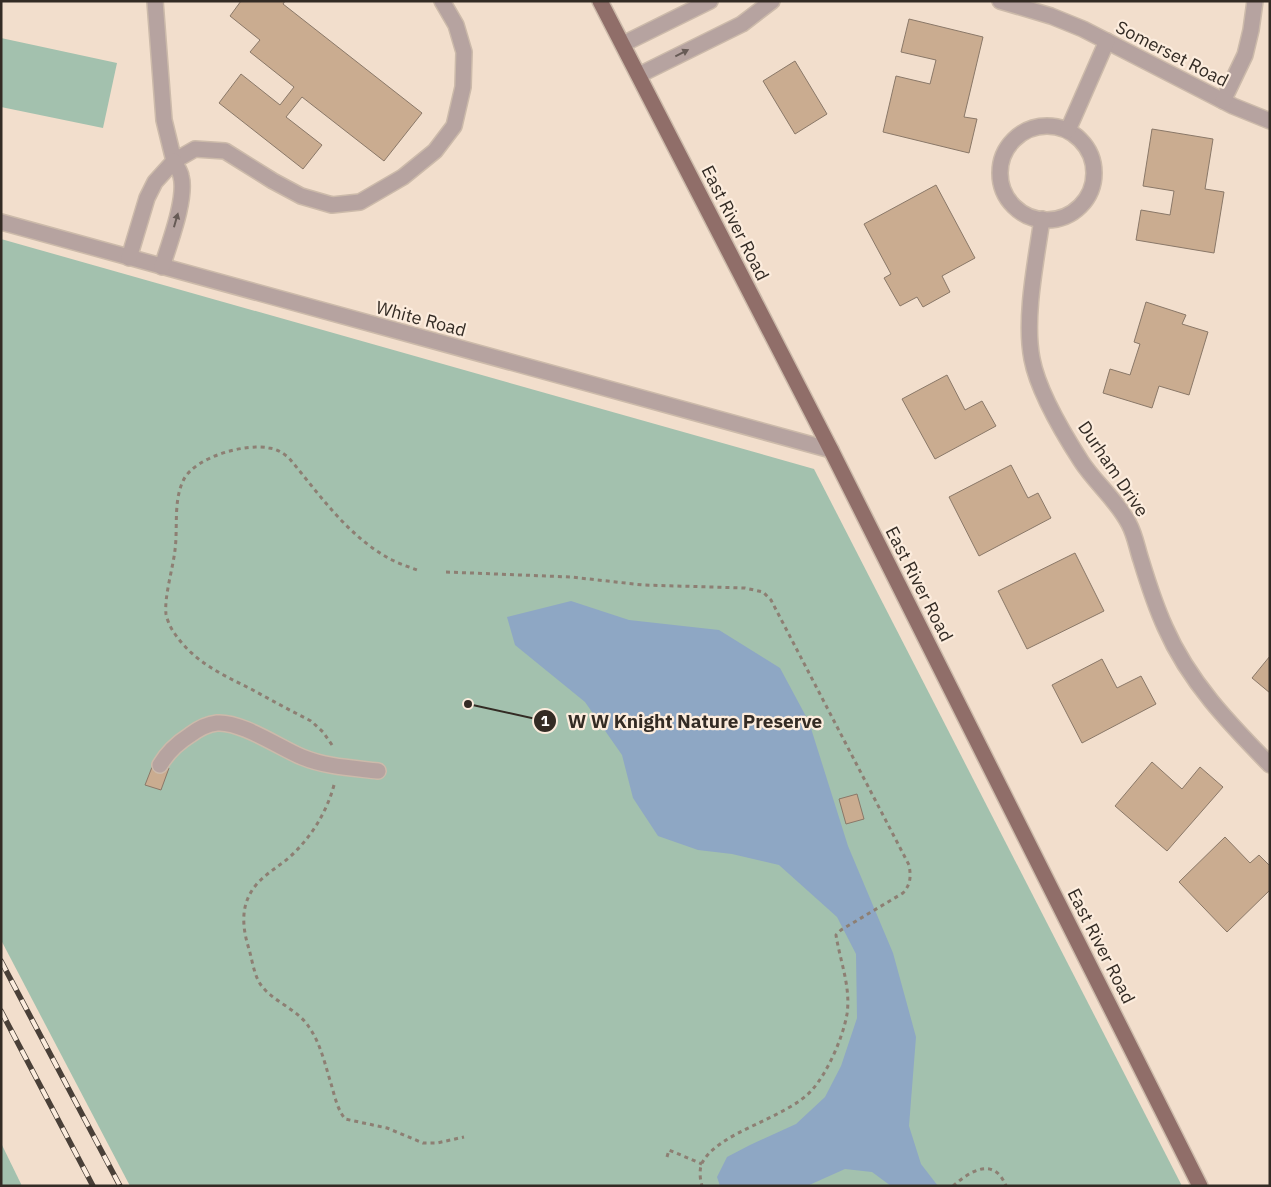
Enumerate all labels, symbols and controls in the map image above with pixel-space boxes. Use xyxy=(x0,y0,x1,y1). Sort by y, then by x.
street label: Somerset Road xyxy=(1112,15,1232,92)
one-way arrow xyxy=(675,49,690,57)
street label: East River Road xyxy=(697,161,774,284)
one-way arrow xyxy=(172,213,180,228)
street label: White Road xyxy=(373,295,469,342)
street label: Durham Drive xyxy=(1073,416,1154,521)
street label: East River Road xyxy=(881,522,958,645)
callout: W W Knight Nature Preserve xyxy=(533,704,832,738)
text: W W Knight Nature Preserve xyxy=(568,709,822,733)
text: 1 xyxy=(540,711,550,730)
street label: East River Road xyxy=(1063,884,1140,1007)

